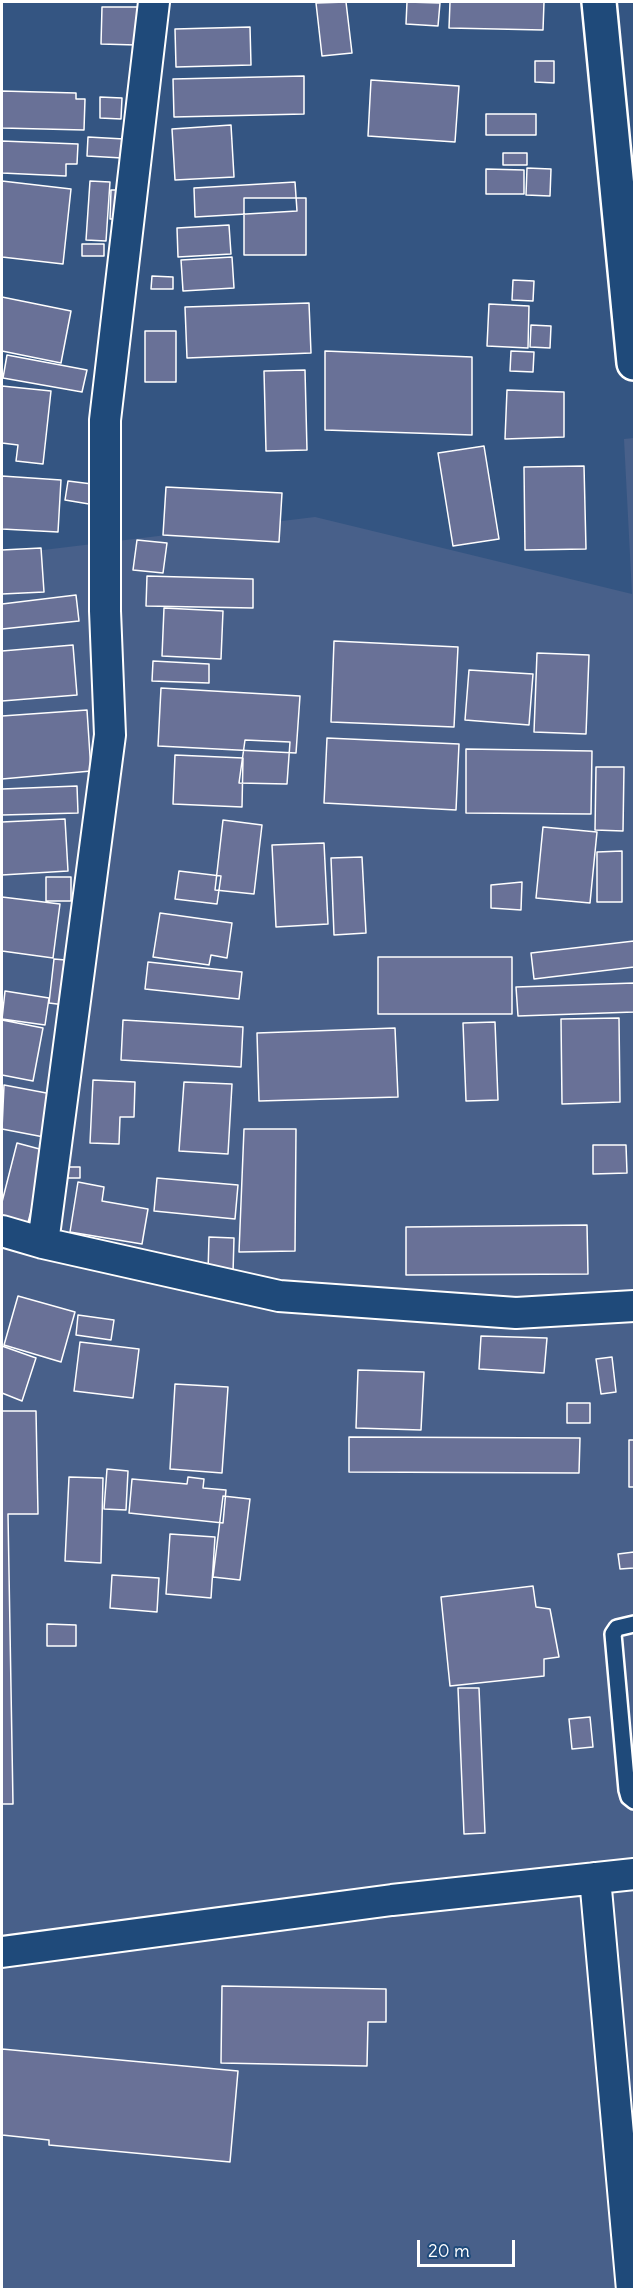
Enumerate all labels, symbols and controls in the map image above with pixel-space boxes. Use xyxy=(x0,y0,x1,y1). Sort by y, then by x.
scale bar xyxy=(420,2228,518,2266)
text: 20 m xyxy=(428,2239,470,2262)

